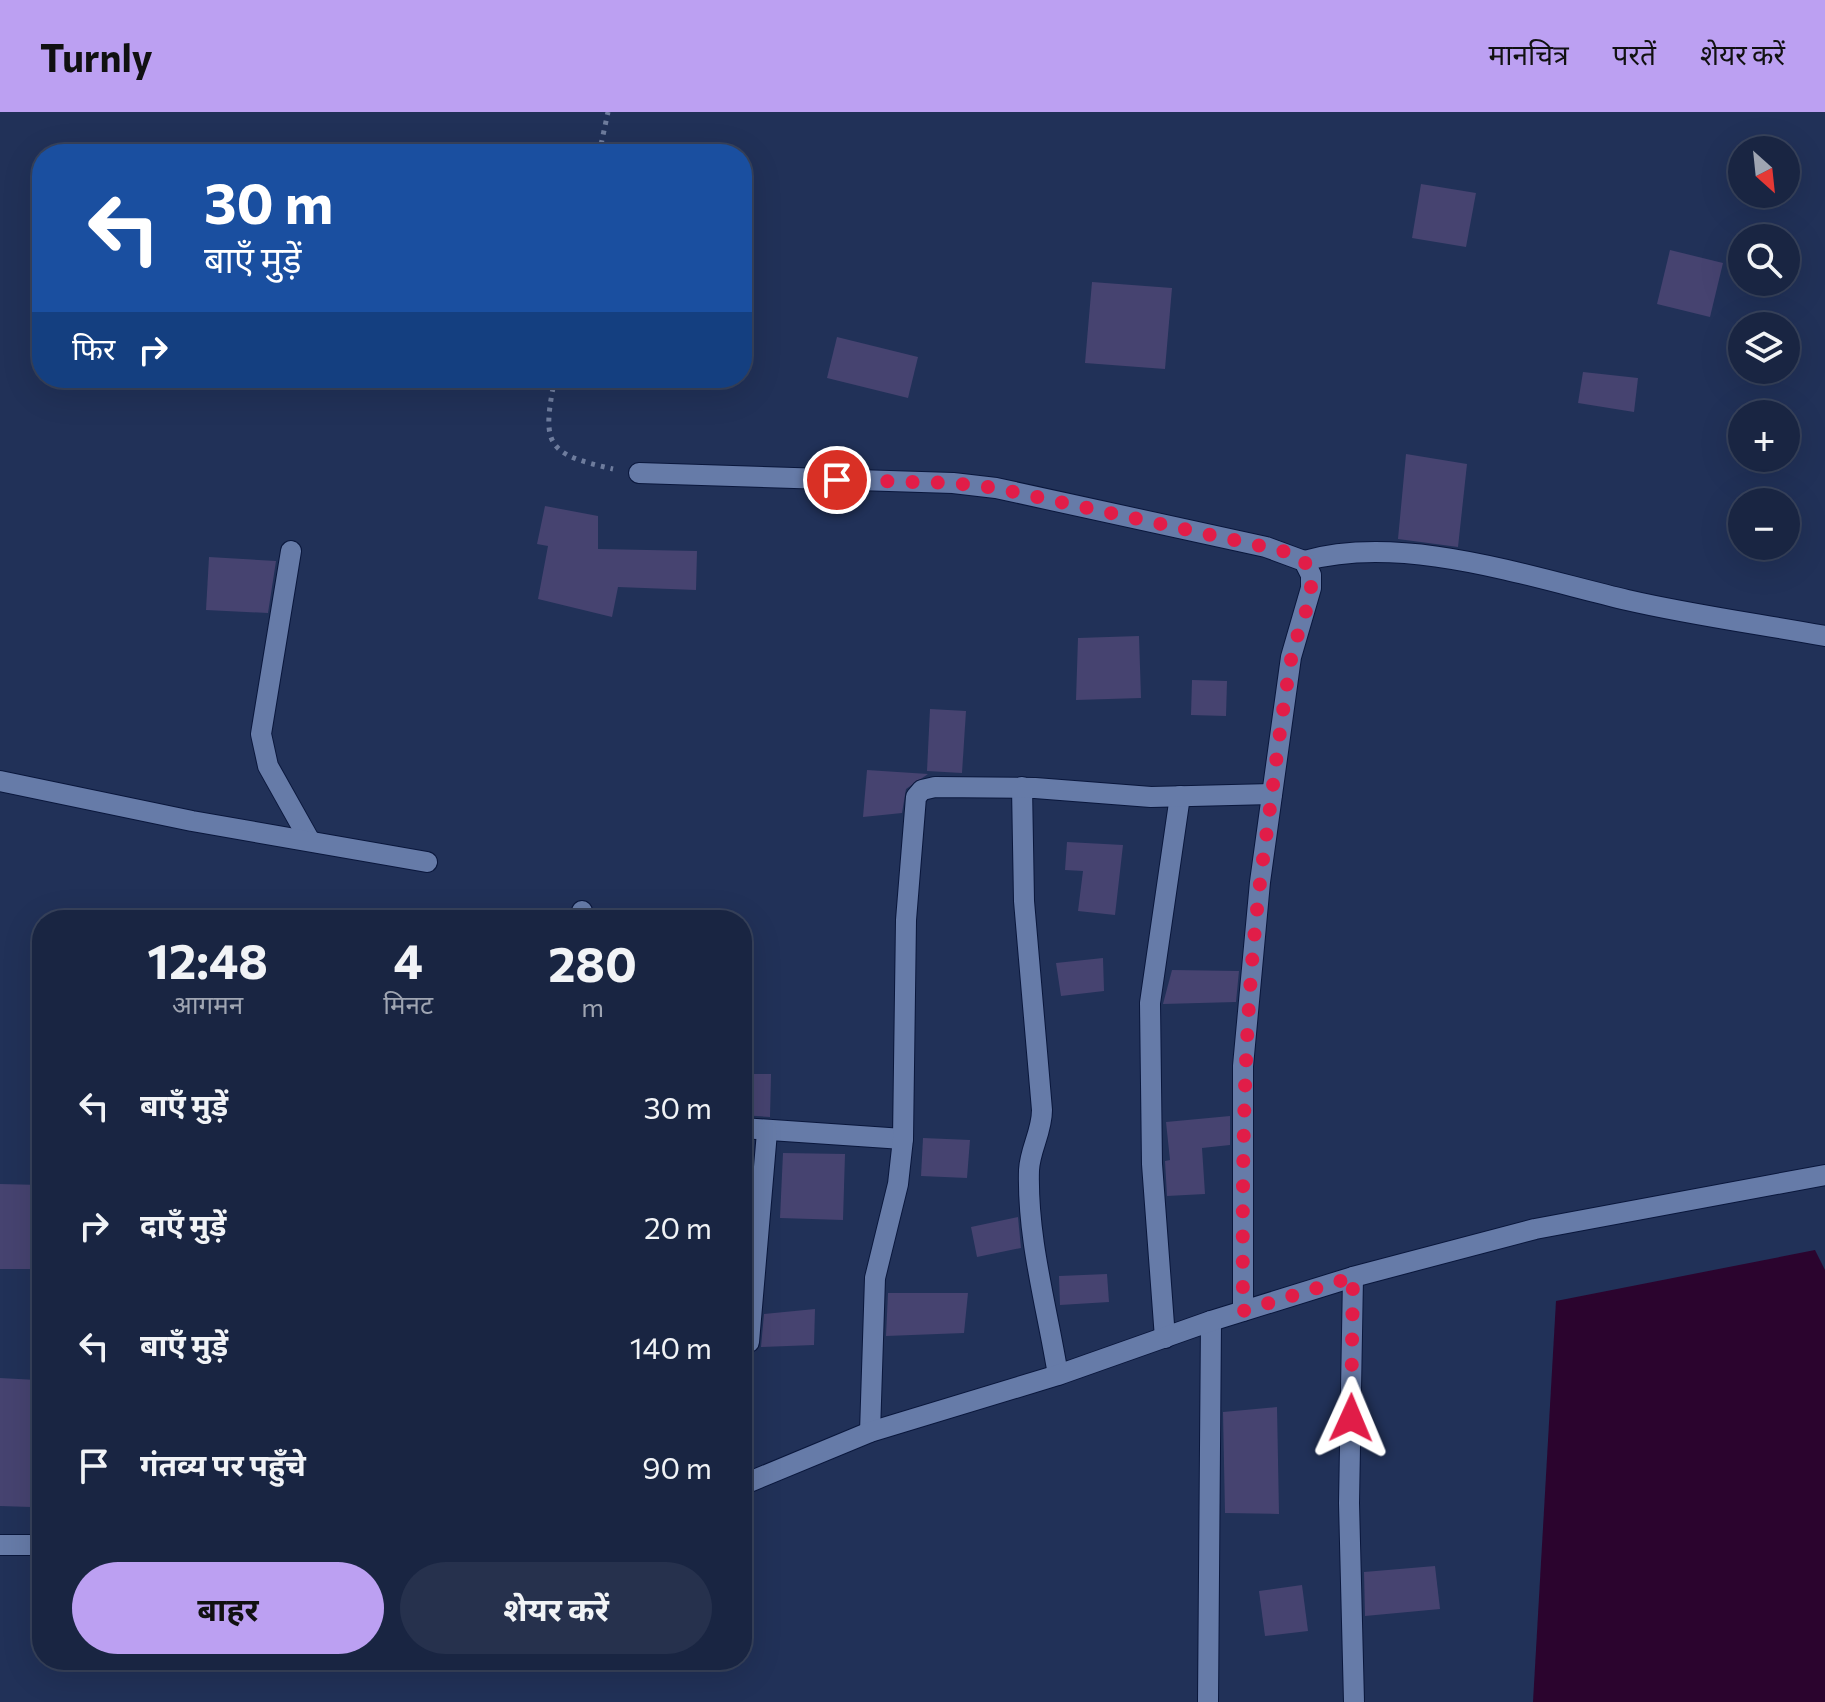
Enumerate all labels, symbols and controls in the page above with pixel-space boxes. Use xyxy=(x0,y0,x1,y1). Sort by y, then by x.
text: Turnly xyxy=(40,33,153,80)
text: मानचित्र xyxy=(1489,37,1569,71)
text: परतें xyxy=(1613,37,1656,71)
text: शेयर करें xyxy=(1700,37,1785,71)
north arrow xyxy=(1728,136,1800,208)
map controls xyxy=(1728,136,1800,560)
text: 30 m xyxy=(204,167,333,236)
icon: left xyxy=(72,176,176,280)
button: search xyxy=(1728,224,1800,296)
text: बाएँ मुड़ें xyxy=(204,236,301,280)
button: layers xyxy=(1728,312,1800,384)
icon: right xyxy=(131,328,175,372)
text: फिर xyxy=(72,329,115,366)
button: + xyxy=(1728,400,1800,472)
pin xyxy=(803,446,871,514)
icon: arrive xyxy=(815,458,859,502)
button: − xyxy=(1728,488,1800,560)
text: 12:48 xyxy=(147,930,268,989)
text: 4 xyxy=(393,930,423,989)
text: 280 xyxy=(548,933,637,992)
text: आगमन xyxy=(172,988,243,1019)
text: मिनट xyxy=(383,988,433,1019)
text: m xyxy=(581,991,604,1022)
icon: left xyxy=(72,1084,116,1128)
text: बाएँ मुड़ें xyxy=(140,1085,228,1122)
text: 30 m xyxy=(643,1088,712,1125)
icon: right xyxy=(72,1204,116,1248)
text: दाएँ मुड़ें xyxy=(140,1205,226,1242)
text: 20 m xyxy=(644,1208,712,1245)
icon: left xyxy=(72,1324,116,1368)
text: बाएँ मुड़ें xyxy=(140,1325,228,1362)
text: 140 m xyxy=(630,1328,712,1365)
position arrow xyxy=(1309,1376,1393,1460)
icon: arrive xyxy=(72,1444,116,1488)
text: गंतव्य पर पहुँचे xyxy=(140,1445,306,1482)
text: 90 m xyxy=(642,1448,712,1485)
button: बाहर xyxy=(72,1562,384,1654)
button: शेयर करें xyxy=(400,1562,712,1654)

